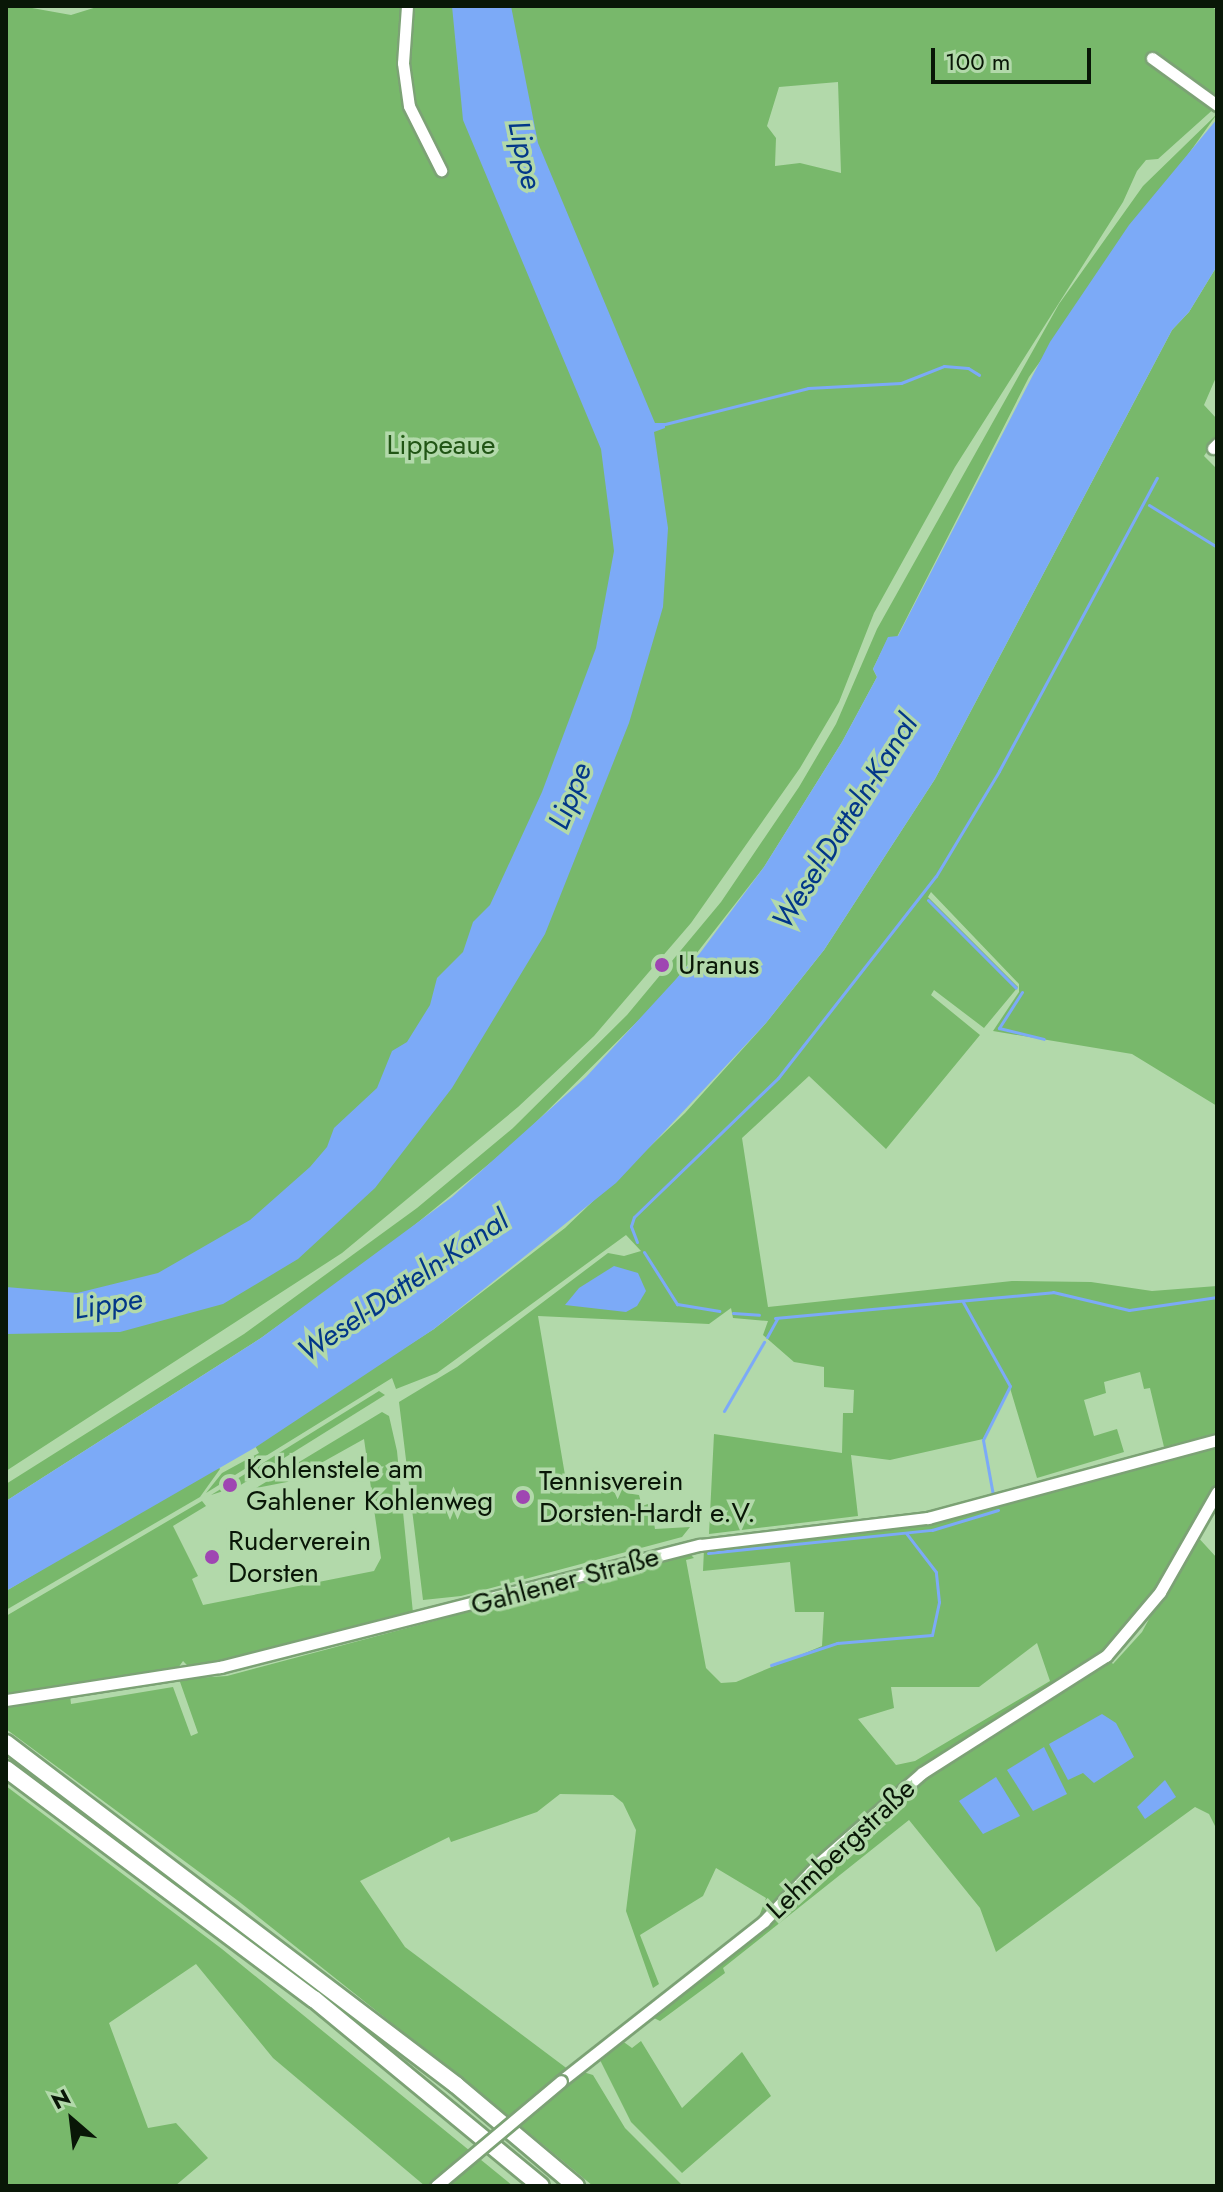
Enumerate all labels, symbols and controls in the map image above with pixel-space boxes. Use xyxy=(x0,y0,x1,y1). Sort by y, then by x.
scale bar xyxy=(935,32,1095,82)
text: 100 m xyxy=(945,44,1011,79)
water label: Lippe xyxy=(500,118,550,192)
park label: Lippeaue xyxy=(387,428,495,462)
water label: Wesel-Datteln-Kanal xyxy=(765,708,925,936)
water label: Lippe xyxy=(540,757,600,835)
place label: Uranus xyxy=(678,948,759,982)
marker: Uranus xyxy=(653,956,671,974)
water label: Wesel-Datteln-Kanal xyxy=(291,1202,515,1370)
water label: Lippe xyxy=(71,1281,145,1327)
place label: Kohlenstele am Gahlener Kohlenweg xyxy=(246,1452,493,1518)
place label: Tennisverein Dorsten-Hardt e.V. xyxy=(539,1464,756,1530)
marker: Kohlenstele am Gahlener Kohlenweg xyxy=(221,1476,239,1494)
marker: Tennisverein Dorsten-Hardt e.V. xyxy=(514,1488,532,1506)
place label: Ruderverein Dorsten xyxy=(228,1524,371,1590)
street label: Gahlener Straße xyxy=(467,1540,663,1622)
marker: Ruderverein Dorsten xyxy=(203,1548,221,1566)
street label: Lehmbergstraße xyxy=(760,1772,922,1926)
north arrow xyxy=(32,2080,112,2160)
text: N xyxy=(46,2081,76,2117)

